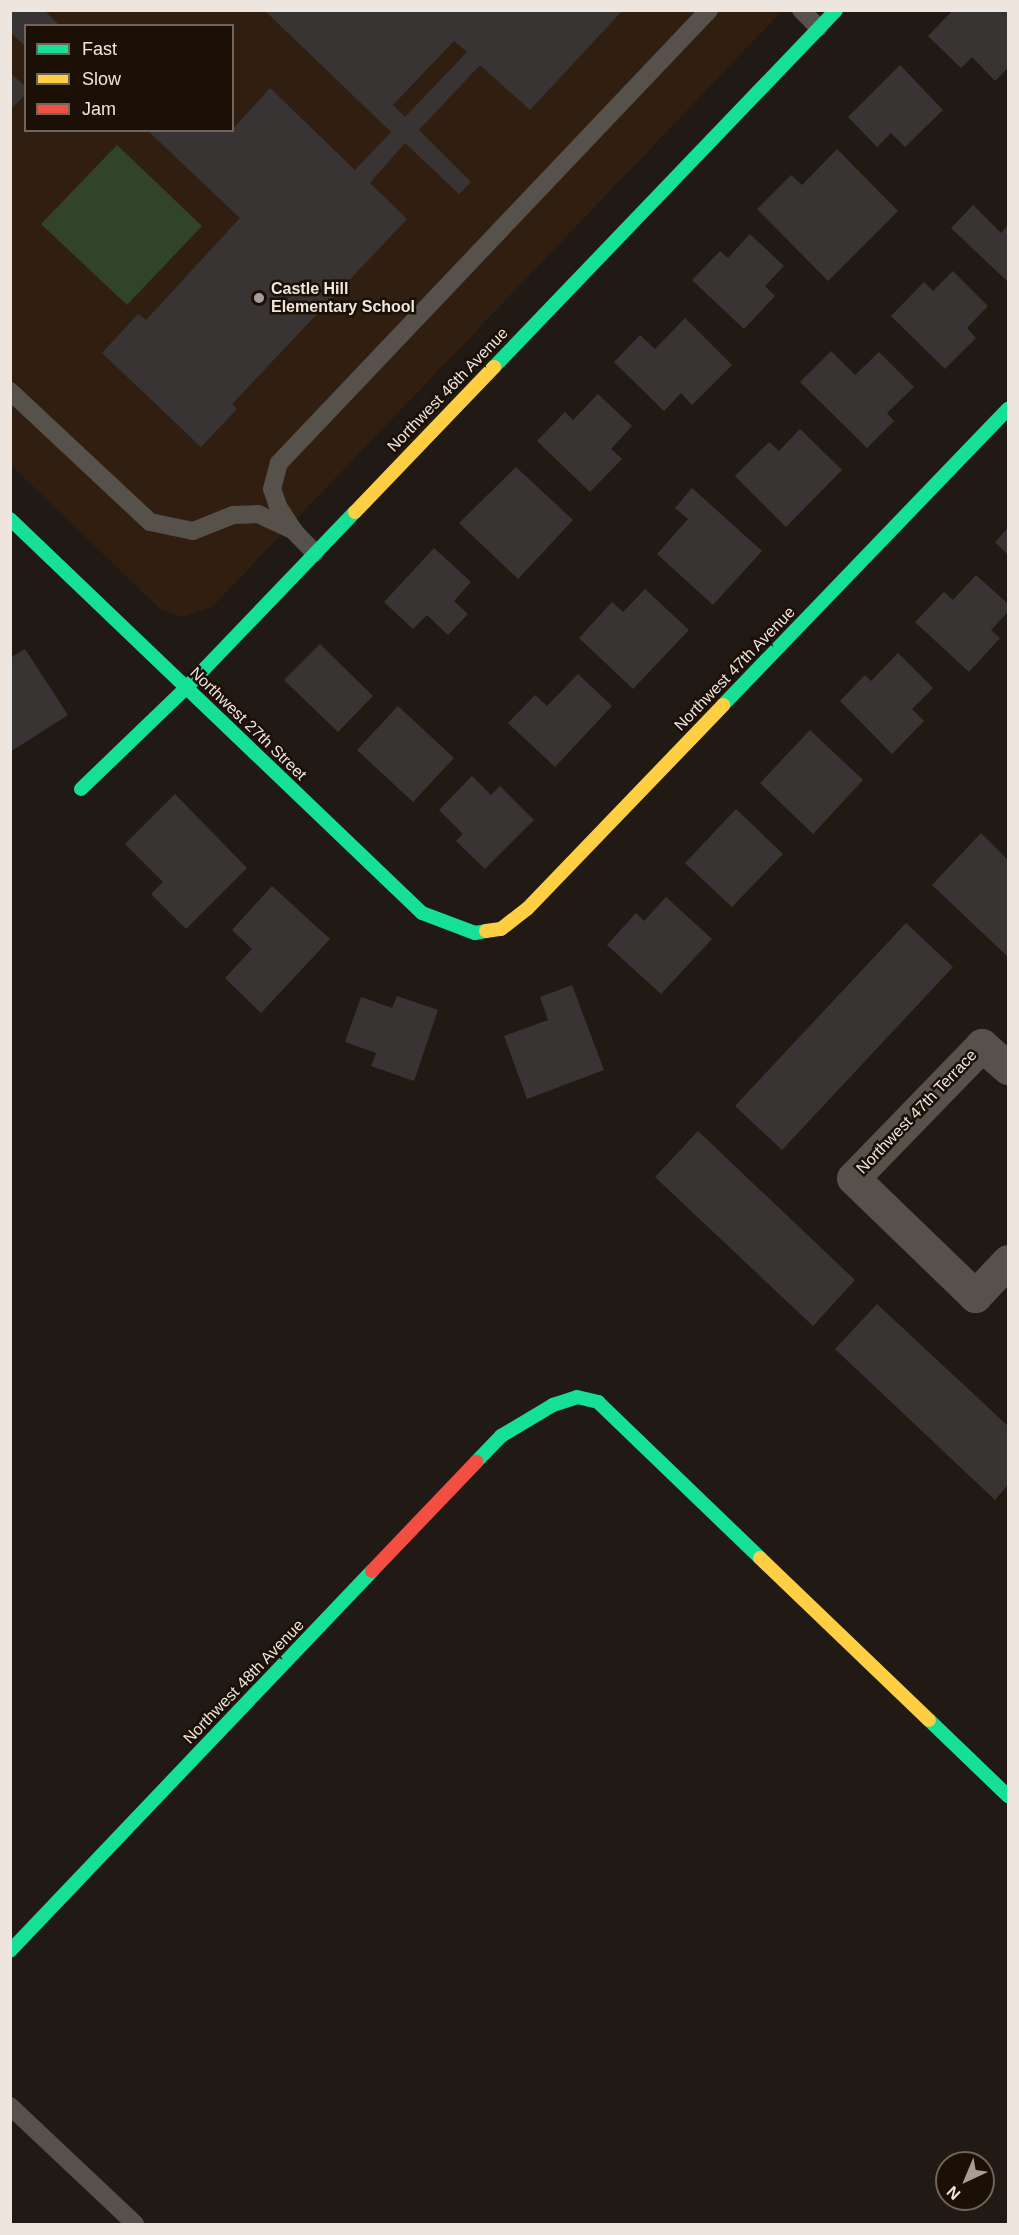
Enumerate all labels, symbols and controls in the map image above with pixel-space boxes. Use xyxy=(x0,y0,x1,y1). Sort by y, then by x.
legend xyxy=(24,24,234,132)
text: Fast xyxy=(82,39,117,59)
text: Slow xyxy=(82,69,121,89)
text: Jam xyxy=(82,99,116,119)
place label: Castle Hill Elementary School xyxy=(271,279,415,317)
marker: Castle Hill Elementary School xyxy=(252,291,266,305)
street label: Northwest 46th Avenue xyxy=(383,324,513,456)
street label: Northwest 47th Avenue xyxy=(670,603,800,735)
street label: Northwest 27th Street xyxy=(186,663,310,785)
street label: Northwest 47th Terrace xyxy=(853,1046,981,1178)
street label: Northwest 48th Avenue xyxy=(179,1616,309,1748)
north arrow xyxy=(935,2151,995,2211)
text: N xyxy=(943,2183,964,2203)

